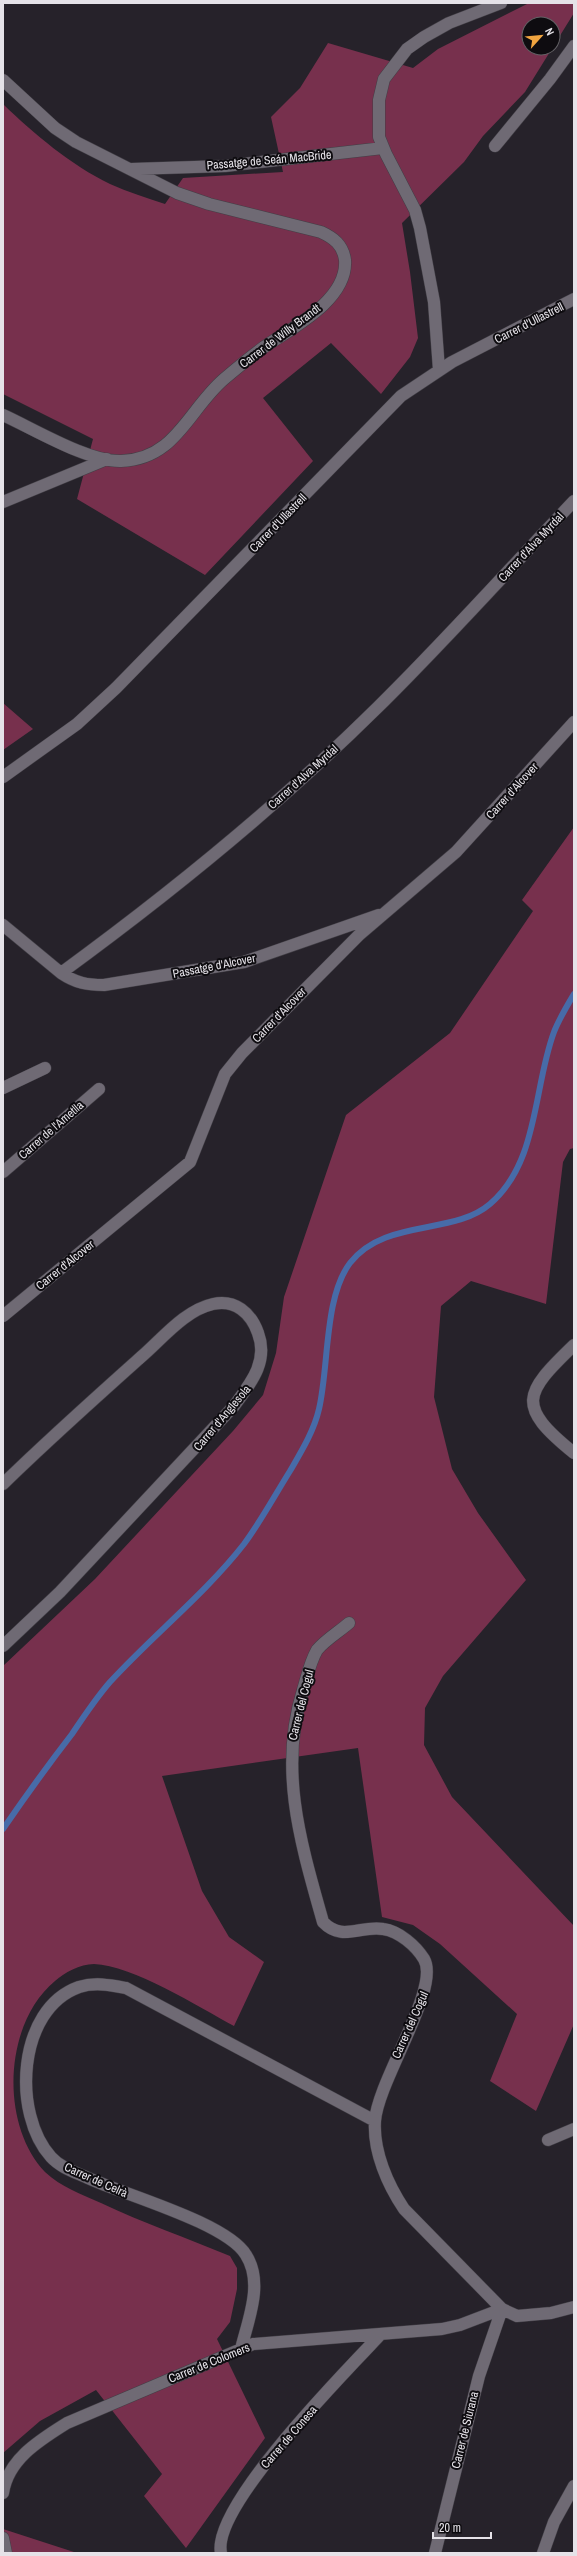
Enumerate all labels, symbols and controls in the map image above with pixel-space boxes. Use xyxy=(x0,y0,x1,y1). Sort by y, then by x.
north arrow xyxy=(521,16,561,56)
text: N xyxy=(542,25,558,38)
street label: Passatge de Seán MacBride xyxy=(206,147,332,173)
street label: Carrer d'Ullastrell xyxy=(492,299,566,347)
street label: Carrer de Willy Brandt xyxy=(236,300,324,372)
street label: Carrer d'Ullastrell xyxy=(246,490,310,556)
street label: Carrer d'Alva Myrdal xyxy=(495,509,567,585)
street label: Carrer d'Alva Myrdal xyxy=(264,741,342,813)
street label: Carrer d'Alcover xyxy=(482,759,542,823)
street label: Passatge d'Alcover xyxy=(171,950,257,982)
street label: Carrer d'Alcover xyxy=(249,983,310,1046)
street label: Carrer de l'Ametlla xyxy=(15,1097,87,1163)
street label: Carrer d'Alcover xyxy=(32,1236,98,1293)
street label: Carrer d'Anglesola xyxy=(190,1381,255,1454)
street label: Carrer del Cogul xyxy=(285,1668,317,1742)
street label: Carrer del Cogul xyxy=(388,1989,432,2061)
street label: Carrer de Celrà xyxy=(62,2159,131,2201)
street label: Carrer de Colomers xyxy=(166,2339,252,2387)
street label: Carrer de Siurana xyxy=(448,2389,482,2470)
street label: Carrer de Conesa xyxy=(257,2402,321,2472)
scale bar xyxy=(433,2514,491,2540)
text: 20 m xyxy=(439,2520,461,2536)

